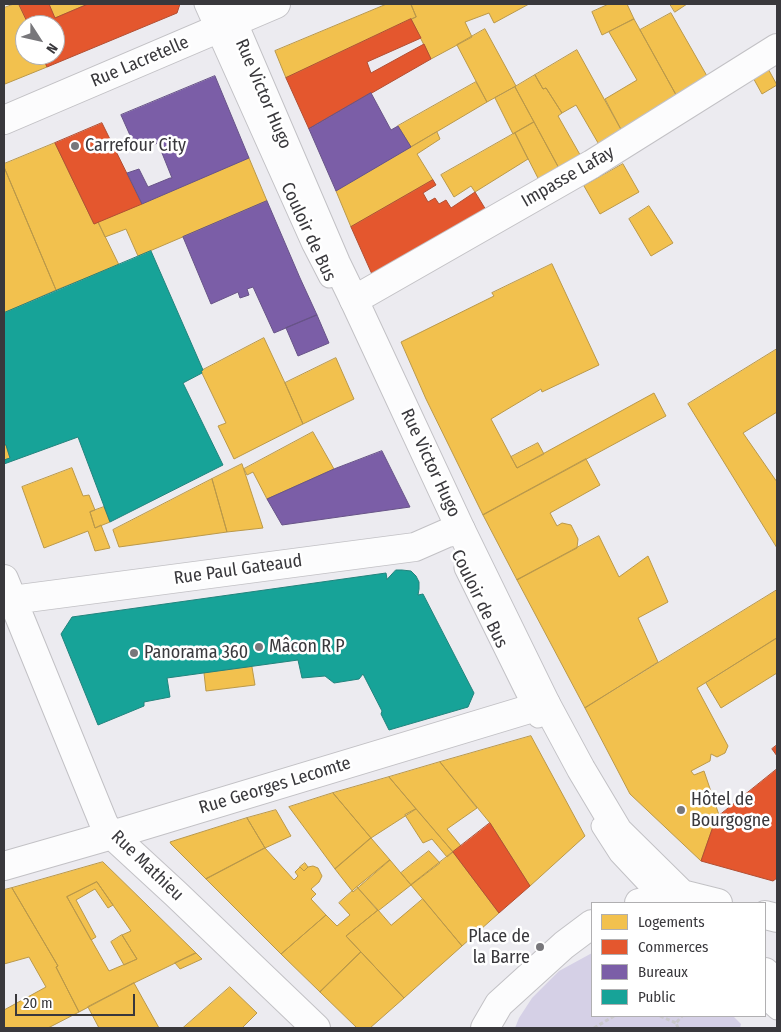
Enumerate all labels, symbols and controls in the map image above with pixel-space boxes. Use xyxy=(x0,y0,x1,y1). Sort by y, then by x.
north arrow xyxy=(15,15,65,65)
street label: Rue Lacretelle xyxy=(88,32,192,92)
street label: Rue Victor Hugo xyxy=(230,36,296,152)
text: N xyxy=(43,40,61,57)
place label: Carrefour City xyxy=(85,135,186,157)
marker: Carrefour City xyxy=(69,140,81,152)
street label: Impasse Lafay xyxy=(518,142,618,212)
street label: Couloir de Bus xyxy=(276,179,340,285)
street label: Rue Victor Hugo xyxy=(395,405,465,521)
street label: Couloir de Bus xyxy=(446,546,512,652)
street label: Rue Paul Gateaud xyxy=(172,550,304,590)
place label: Mâcon R P xyxy=(269,636,345,658)
marker: Mâcon R P xyxy=(253,641,265,653)
place label: Panorama 360 xyxy=(144,642,248,664)
marker: Panorama 360 xyxy=(128,647,140,659)
street label: Rue Georges Lecomte xyxy=(196,753,354,819)
place label: Hôtel de Bourgogne xyxy=(691,789,770,832)
marker: Hôtel de Bourgogne xyxy=(675,804,687,816)
street label: Rue Mathieu xyxy=(106,826,188,906)
legend xyxy=(591,902,766,1017)
text: Logements xyxy=(638,913,705,931)
place label: Place de la Barre xyxy=(468,926,530,969)
text: Commerces xyxy=(638,938,708,956)
marker: Place de la Barre xyxy=(534,941,546,953)
text: Bureaux xyxy=(638,963,688,981)
scale bar xyxy=(18,984,138,1016)
text: Public xyxy=(638,988,675,1006)
text: 20 m xyxy=(23,994,53,1012)

